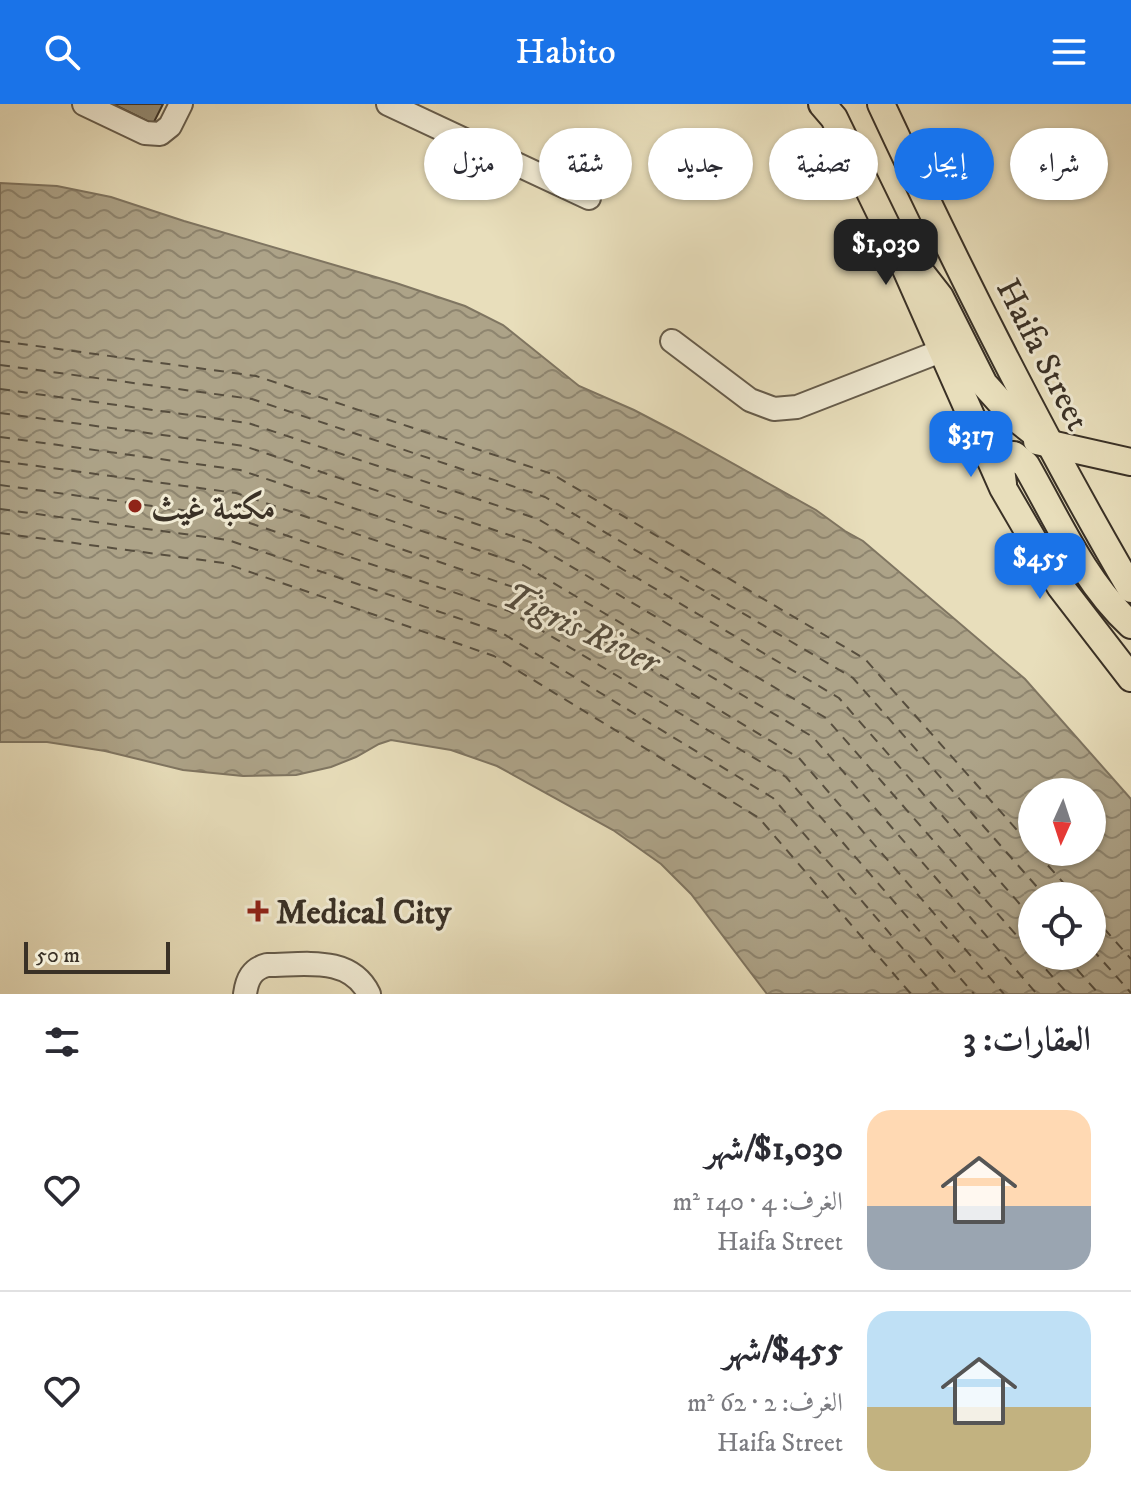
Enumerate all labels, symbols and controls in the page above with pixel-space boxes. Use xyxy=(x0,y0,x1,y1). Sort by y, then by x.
icon: search xyxy=(40,30,84,74)
text: Habito xyxy=(515,30,616,75)
icon: menu xyxy=(1047,30,1091,74)
chip: منزل xyxy=(424,128,523,200)
chip: شقة xyxy=(539,128,632,200)
chip: جديد xyxy=(648,128,753,200)
chip: تصفية xyxy=(769,128,878,200)
chip: إيجار xyxy=(894,128,994,200)
chip: شراء xyxy=(1010,128,1108,200)
pin: $1,030 xyxy=(821,219,951,287)
text: $1,030 xyxy=(852,228,920,261)
street label: Haifa Street xyxy=(986,272,1098,438)
pin: $317 xyxy=(924,411,1018,479)
text: $317 xyxy=(947,420,995,453)
place label: مكتبة غيث xyxy=(151,487,276,529)
marker: مكتبة غيث xyxy=(126,497,144,515)
pin: $455 xyxy=(993,533,1087,601)
text: $455 xyxy=(1013,542,1067,575)
water label: Tigris River xyxy=(496,574,669,686)
north arrow xyxy=(1018,778,1106,866)
map controls xyxy=(1018,778,1106,970)
button: locate xyxy=(1018,882,1106,970)
place label: Medical City xyxy=(276,892,452,934)
marker: Medical City xyxy=(247,900,269,922)
scale bar xyxy=(24,938,170,974)
text: 50 m xyxy=(36,942,80,969)
text: العقارات: 3 xyxy=(963,1019,1091,1061)
icon: filters xyxy=(40,1020,84,1064)
text: $1,030/شهر xyxy=(705,1128,843,1170)
icon: home xyxy=(931,1142,1027,1238)
icon: heart xyxy=(40,1168,84,1212)
text: الغرف: 4 · 140 m² xyxy=(673,1186,843,1219)
text: Haifa Street xyxy=(717,1226,843,1259)
text: $455/شهر xyxy=(723,1329,843,1371)
icon: home xyxy=(931,1343,1027,1439)
icon: heart xyxy=(40,1369,84,1413)
text: الغرف: 2 · 62 m² xyxy=(687,1387,843,1420)
text: Haifa Street xyxy=(717,1427,843,1460)

